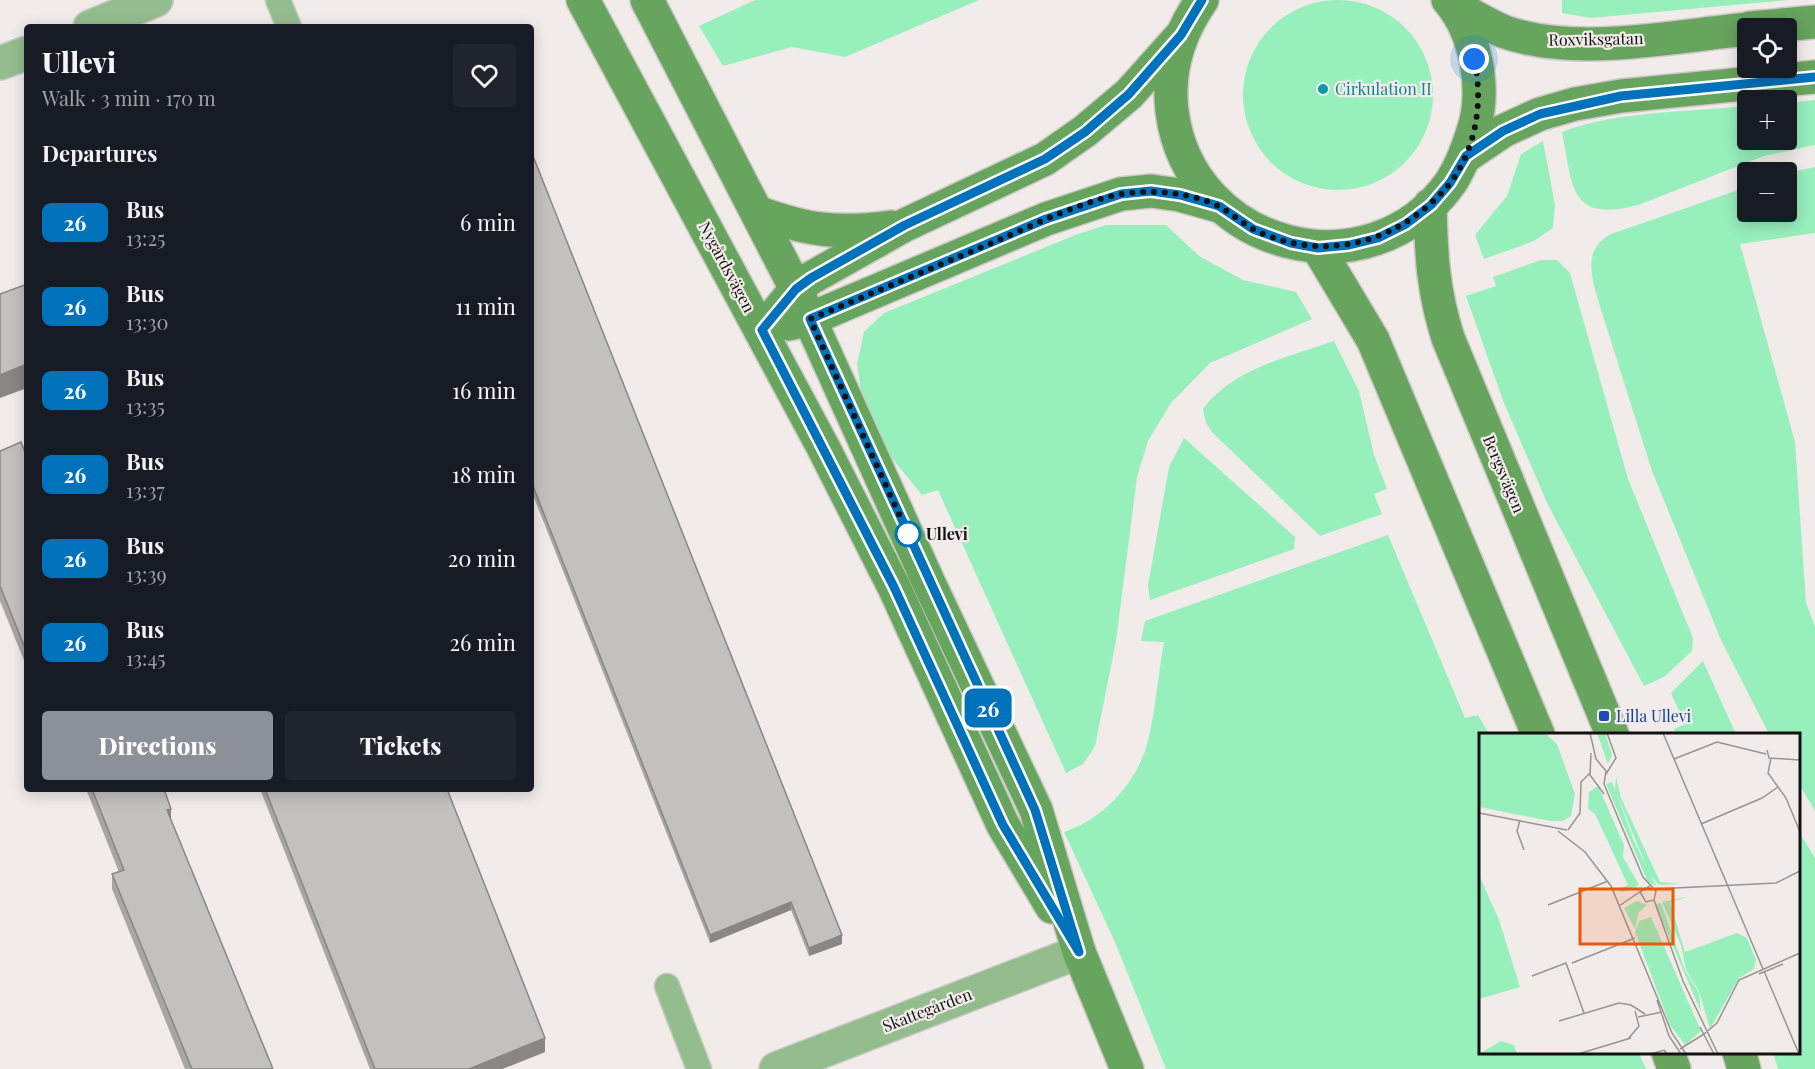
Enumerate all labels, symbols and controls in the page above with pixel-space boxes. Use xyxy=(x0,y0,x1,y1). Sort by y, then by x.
map controls xyxy=(1737,18,1797,222)
button: locate xyxy=(1737,18,1797,78)
street label: Roxviksgatan xyxy=(1548,27,1644,50)
text: Ullevi xyxy=(42,43,116,80)
button: heart xyxy=(453,44,516,107)
your location xyxy=(1459,44,1489,74)
place label: Cirkulation II xyxy=(1335,78,1432,99)
marker: Cirkulation II xyxy=(1316,82,1330,96)
text: Walk · 3 min · 170 m xyxy=(42,84,216,111)
button: + xyxy=(1737,90,1797,150)
text: Departures xyxy=(42,138,157,168)
button: − xyxy=(1737,162,1797,222)
text: Bus xyxy=(126,194,164,224)
text: 6 min xyxy=(460,207,516,237)
text: 26 xyxy=(64,208,86,236)
street label: Nygårdsvägen xyxy=(695,218,760,316)
text: 13:25 xyxy=(126,224,165,251)
text: Bus xyxy=(126,278,164,308)
text: 11 min xyxy=(455,291,516,321)
text: 26 xyxy=(64,292,86,320)
text: 13:30 xyxy=(126,308,168,335)
text: Bus xyxy=(126,362,164,392)
text: 16 min xyxy=(452,375,516,405)
text: 26 xyxy=(64,376,86,404)
text: 13:35 xyxy=(126,392,165,419)
street label: Bergsvägen xyxy=(1479,432,1530,516)
text: Bus xyxy=(126,446,164,476)
text: 18 min xyxy=(452,459,516,489)
text: 26 xyxy=(64,460,86,488)
text: 13:37 xyxy=(126,476,165,503)
marker: Ullevi xyxy=(895,521,921,547)
place label: Ullevi xyxy=(926,523,968,544)
text: Bus xyxy=(126,530,164,560)
text: 20 min xyxy=(448,543,516,573)
text: 26 xyxy=(64,544,86,572)
text: 13:39 xyxy=(126,560,167,587)
text: Bus xyxy=(126,614,164,644)
text: 26 min xyxy=(449,627,516,657)
text: 26 xyxy=(64,628,86,656)
text: 13:45 xyxy=(126,644,166,671)
line badge: 26 xyxy=(961,688,1015,728)
text: 26 xyxy=(977,694,999,722)
place label: Lilla Ullevi xyxy=(1616,705,1692,726)
marker: Lilla Ullevi xyxy=(1597,709,1611,723)
button: Directions xyxy=(42,711,273,780)
button: Tickets xyxy=(285,711,516,780)
inset map xyxy=(1479,733,1800,1054)
street label: Skattegården xyxy=(879,983,975,1036)

